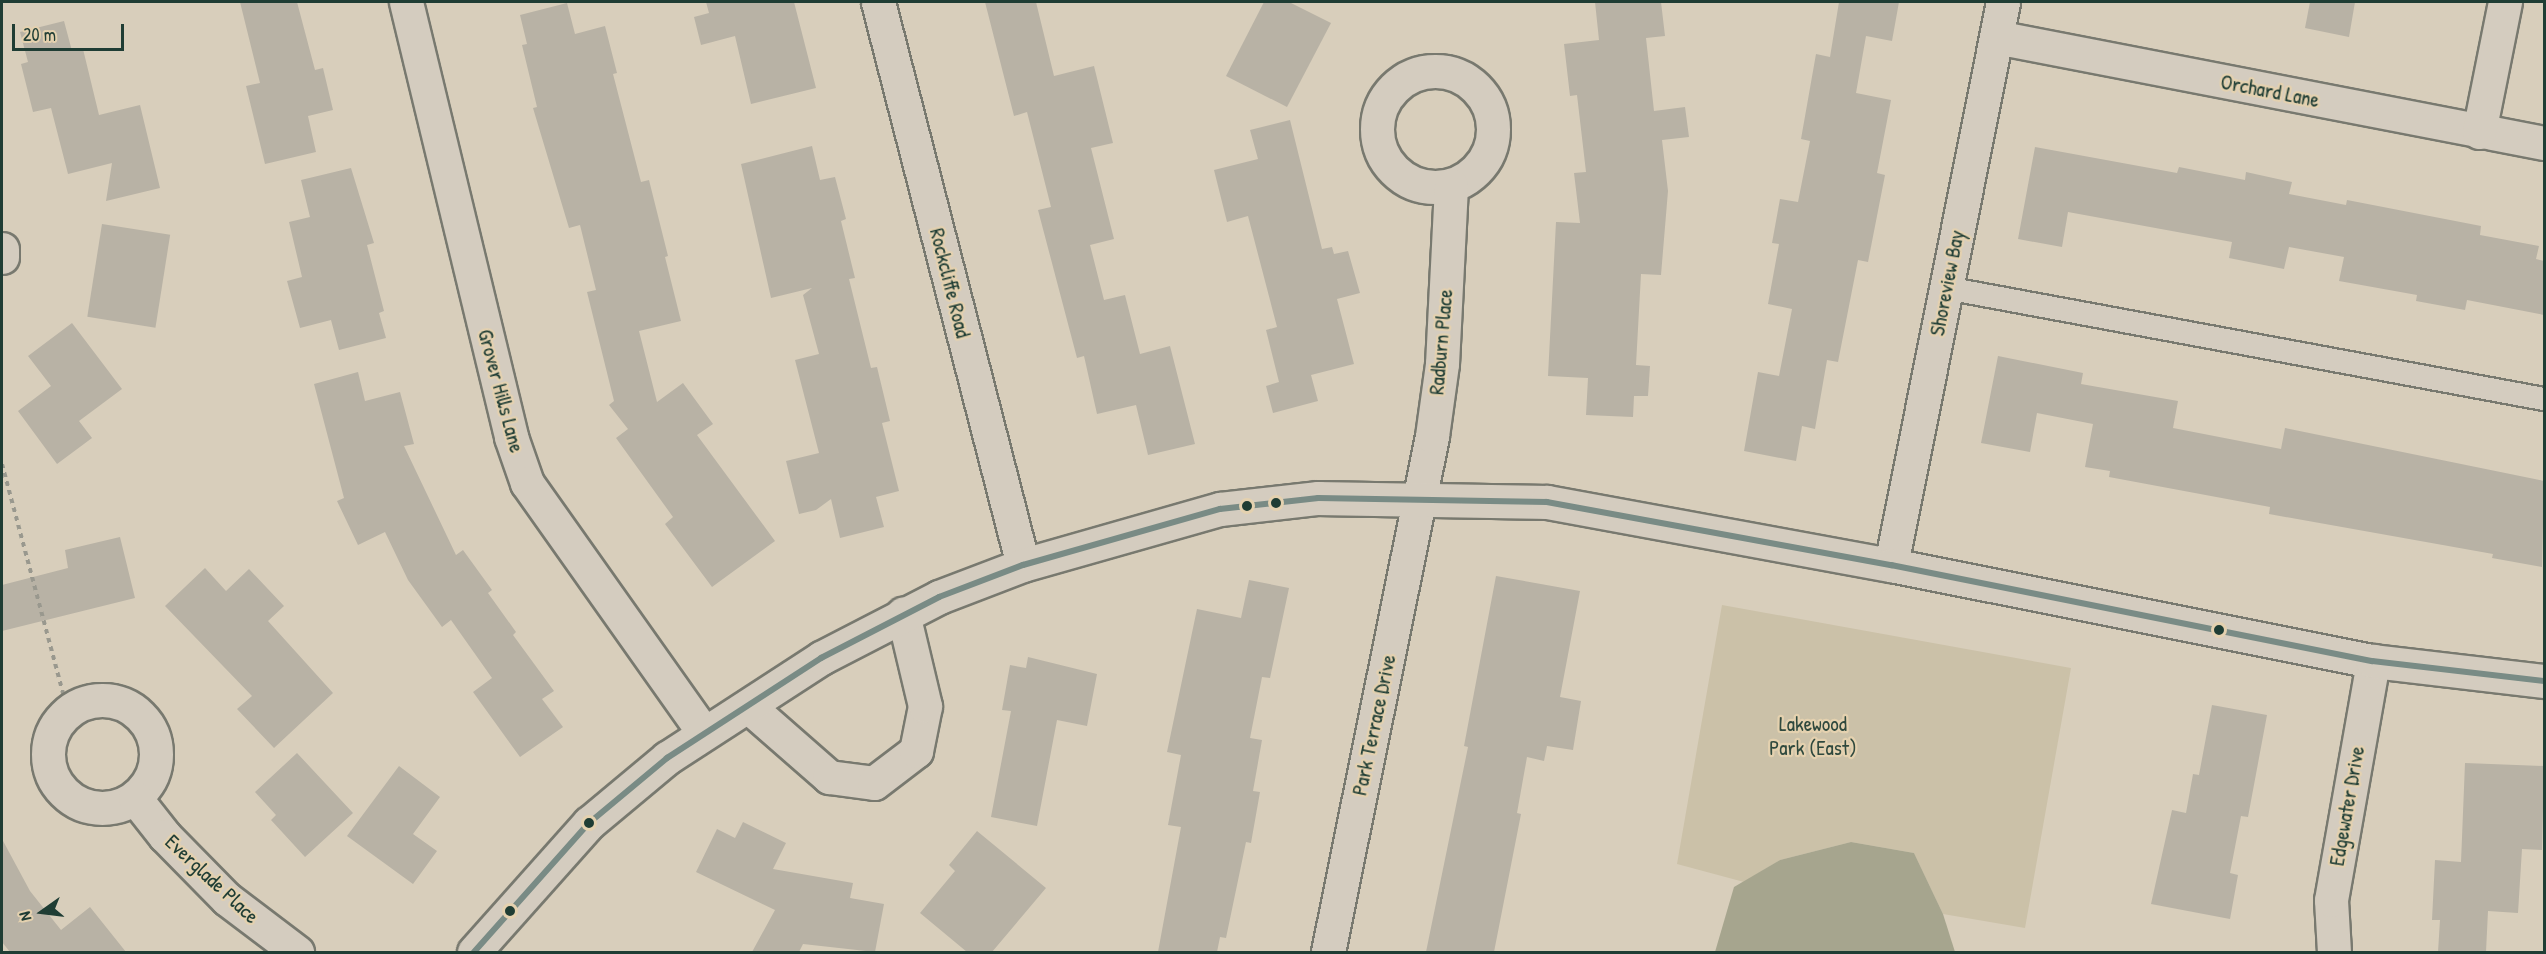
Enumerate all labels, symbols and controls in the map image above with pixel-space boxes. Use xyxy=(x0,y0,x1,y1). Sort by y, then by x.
scale bar xyxy=(15,12,128,50)
text: 20 m xyxy=(23,22,56,47)
street label: Orchard Lane xyxy=(2219,69,2321,113)
street label: Rockcliffe Road xyxy=(924,226,976,340)
street label: Shoreview Bay xyxy=(1924,228,1970,338)
street label: Radburn Place xyxy=(1424,288,1458,396)
street label: Grover Hills Lane xyxy=(472,327,530,455)
unlabelled marker xyxy=(1270,497,1282,509)
unlabelled marker xyxy=(1241,500,1253,512)
unlabelled marker xyxy=(2213,624,2225,636)
street label: Park Terrace Drive xyxy=(1347,652,1401,798)
park label: Lakewood Park (East) xyxy=(1769,711,1857,761)
street label: Edgewater Drive xyxy=(2324,744,2370,868)
unlabelled marker xyxy=(583,817,595,829)
street label: Everglade Place xyxy=(160,829,264,929)
north arrow xyxy=(12,882,72,942)
unlabelled marker xyxy=(504,905,516,917)
text: N xyxy=(13,910,36,923)

